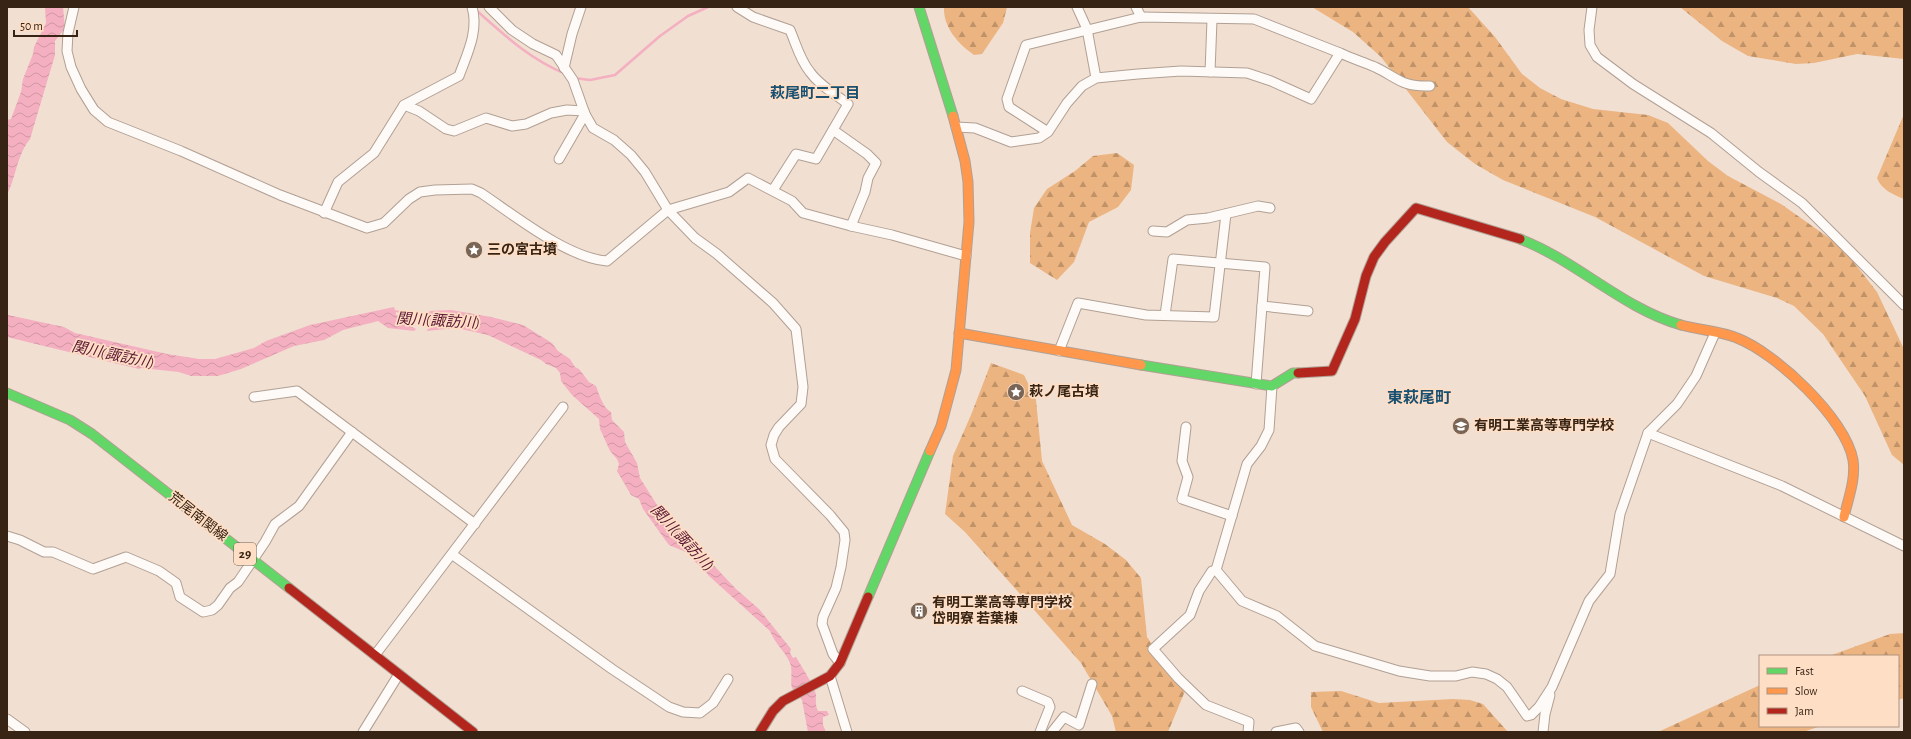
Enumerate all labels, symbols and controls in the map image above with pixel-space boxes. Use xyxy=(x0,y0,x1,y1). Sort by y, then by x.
scale bar xyxy=(14,12,77,38)
text: 50 m xyxy=(20,20,43,32)
district label: 萩尾町二丁目 xyxy=(770,85,860,101)
place icon: 三の宮古墳 xyxy=(464,240,484,260)
place label: 三の宮古墳 xyxy=(487,242,557,257)
water label: 関川(諏訪川) xyxy=(396,310,480,331)
water label: 関川(諏訪川) xyxy=(70,338,156,371)
place icon: 萩ノ尾古墳 xyxy=(1006,382,1026,402)
place label: 萩ノ尾古墳 xyxy=(1029,384,1099,399)
district label: 東萩尾町 xyxy=(1387,389,1451,406)
school or university icon: 有明工業高等専門学校 xyxy=(1451,416,1471,436)
place label: 有明工業高等専門学校 xyxy=(1474,417,1614,433)
street label: 荒尾南関線 xyxy=(166,489,231,544)
water label: 関川(諏訪川) xyxy=(648,502,717,574)
road number: 29 xyxy=(234,543,256,565)
place label: 有明工業高等専門学校 岱明寮 若葉棟 xyxy=(932,594,1072,626)
building icon: 有明工業高等専門学校 岱明寮 若葉棟 xyxy=(909,601,929,621)
legend xyxy=(1759,655,1899,727)
text: Fast xyxy=(1795,665,1814,677)
text: Slow xyxy=(1795,685,1817,697)
text: Jam xyxy=(1795,705,1814,717)

